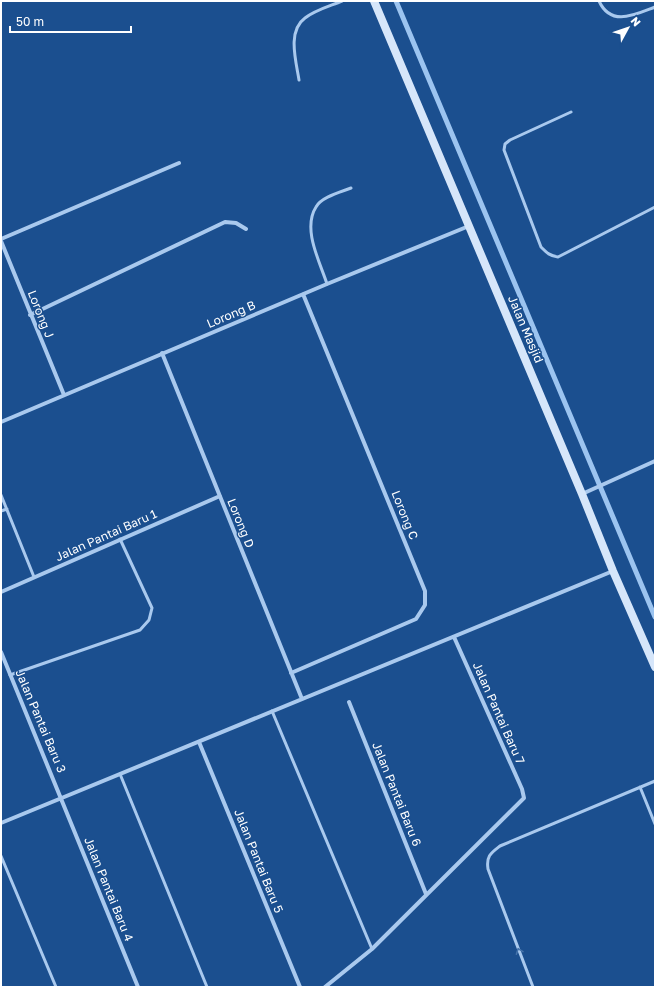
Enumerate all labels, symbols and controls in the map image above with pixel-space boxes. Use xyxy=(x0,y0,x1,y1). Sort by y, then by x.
scale bar xyxy=(10,8,131,34)
north arrow xyxy=(608,8,648,48)
text: 50 m xyxy=(16,14,44,29)
text: N xyxy=(628,14,644,29)
street label: Lorong J xyxy=(25,288,57,340)
street label: Jalan Masjid xyxy=(505,293,547,365)
street label: Lorong B xyxy=(204,297,258,331)
street label: Lorong C xyxy=(388,488,422,542)
street label: Lorong D xyxy=(224,496,258,550)
street label: Jalan Pantai Baru 1 xyxy=(53,506,159,564)
street label: Jalan Pantai Baru 7 xyxy=(470,660,528,766)
street label: Jalan Pantai Baru 3 xyxy=(12,667,70,775)
street label: Jalan Pantai Baru 6 xyxy=(369,740,425,848)
street label: Jalan Pantai Baru 5 xyxy=(231,807,287,915)
street label: Jalan Pantai Baru 4 xyxy=(81,835,137,943)
one-way arrow xyxy=(516,947,524,954)

